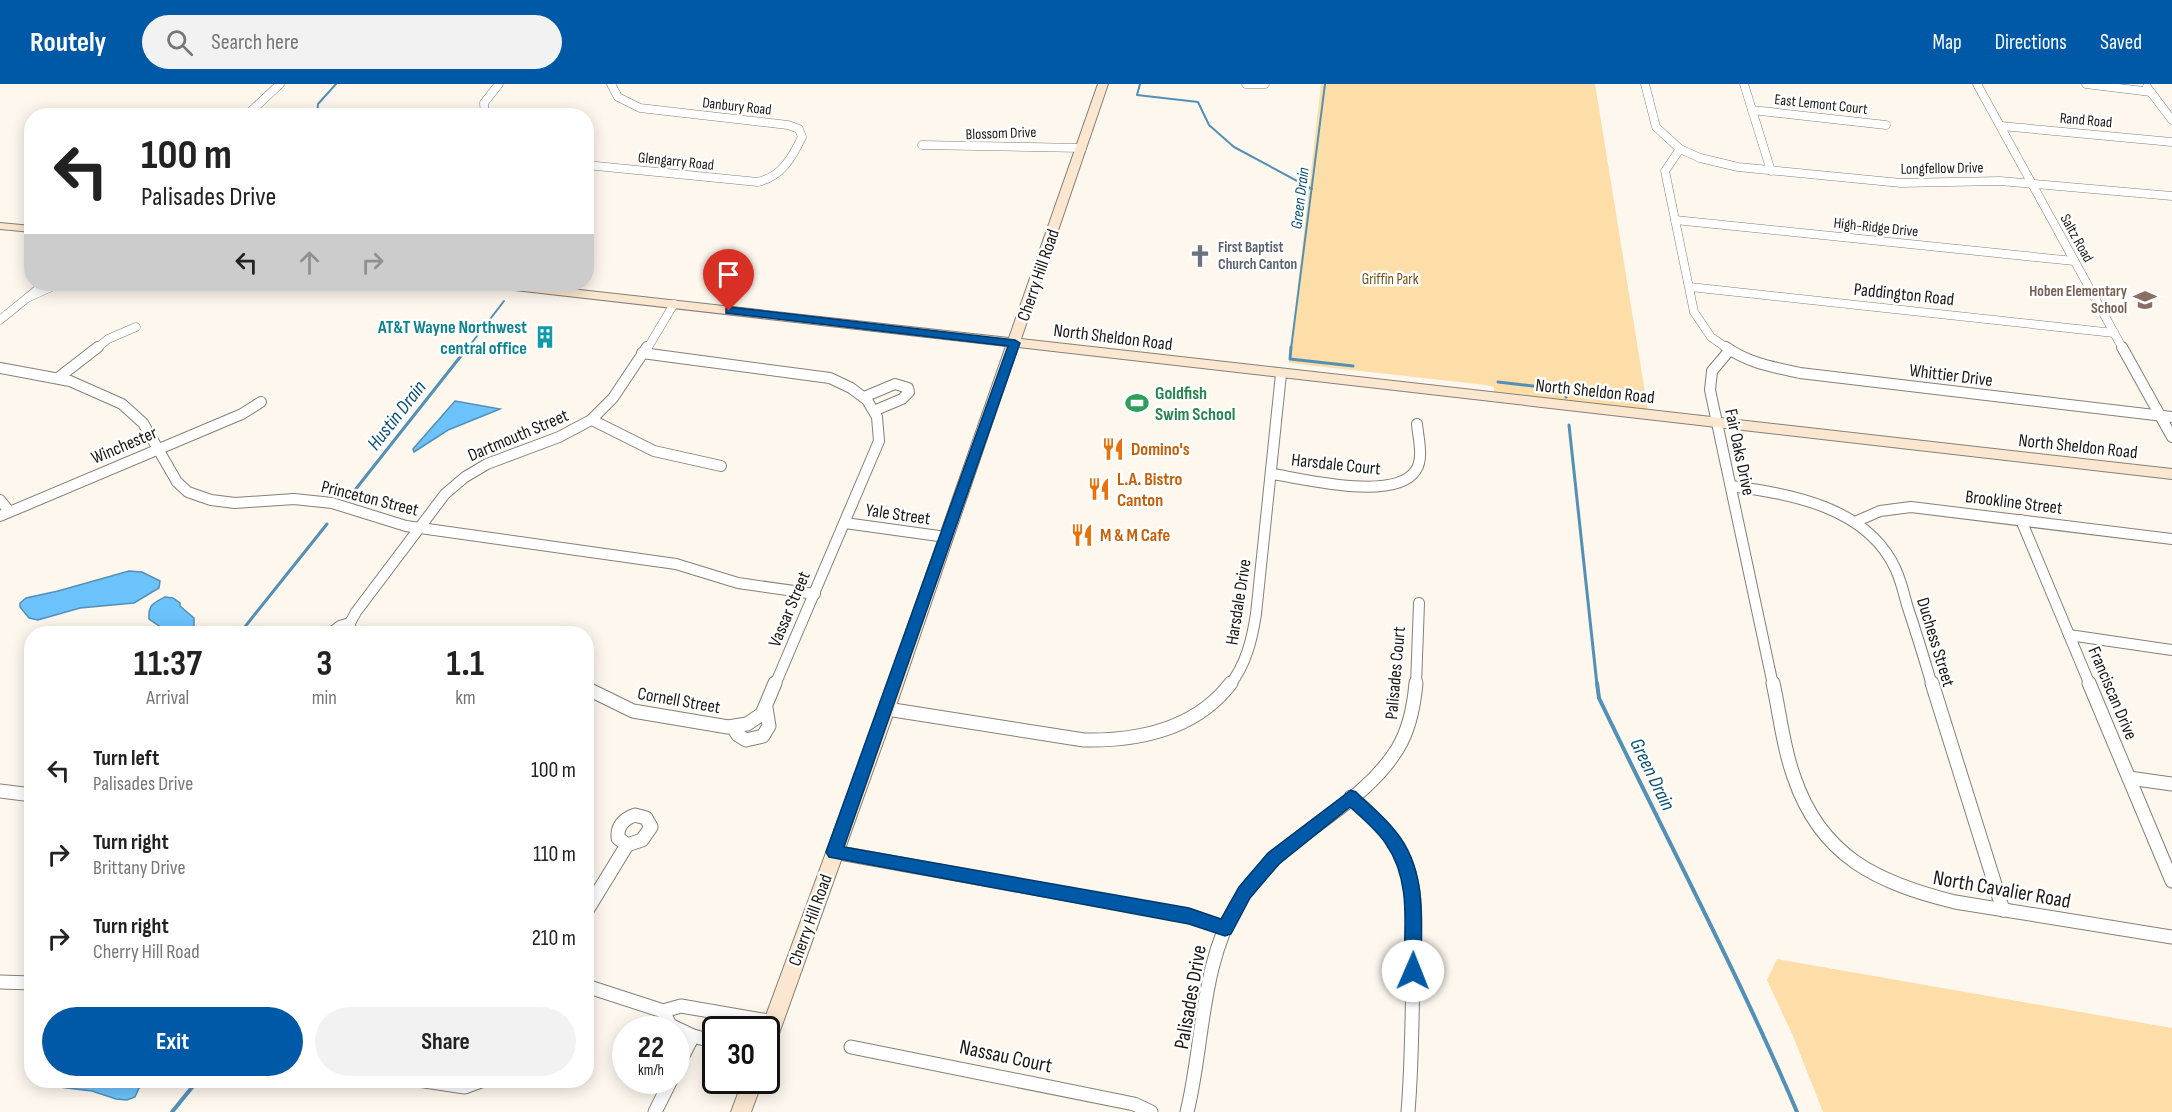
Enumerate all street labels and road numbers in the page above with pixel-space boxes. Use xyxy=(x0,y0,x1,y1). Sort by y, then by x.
street label: East Lemont Court xyxy=(1773,90,1869,119)
street label: Danbury Road xyxy=(701,93,773,120)
street label: Rand Road xyxy=(2059,109,2113,132)
street label: Blossom Drive xyxy=(965,123,1037,144)
street label: Glengarry Road xyxy=(637,148,715,175)
street label: Longfellow Drive xyxy=(1900,158,1984,179)
street label: Saltz Road xyxy=(2056,211,2098,266)
street label: High-Ridge Drive xyxy=(1833,214,1919,241)
street label: Cherry Hill Road xyxy=(1013,226,1064,324)
street label: Paddington Road xyxy=(1853,279,1955,310)
street label: North Sheldon Road xyxy=(1052,320,1174,355)
street label: Whittier Drive xyxy=(1908,360,1994,391)
street label: North Sheldon Road xyxy=(1534,375,1656,408)
street label: Dartmouth Street xyxy=(465,405,572,466)
street label: Fair Oaks Drive xyxy=(1720,407,1759,497)
street label: Winchester xyxy=(88,422,160,469)
street label: North Sheldon Road xyxy=(2017,430,2139,463)
street label: Harsdale Court xyxy=(1290,449,1382,480)
street label: Princeton Street xyxy=(319,476,421,521)
street label: Brookline Street xyxy=(1964,486,2064,519)
street label: Yale Street xyxy=(864,500,932,529)
street label: Harsdale Drive xyxy=(1221,558,1256,647)
street label: Vassar Street xyxy=(764,568,815,650)
street label: Duchess Street xyxy=(1912,595,1959,690)
street label: Palisades Court xyxy=(1381,625,1410,720)
street label: Franciscan Drive xyxy=(2083,643,2142,743)
street label: Cornell Street xyxy=(636,683,722,718)
street label: North Cavalier Road xyxy=(1931,865,2073,914)
street label: Cherry Hill Road xyxy=(784,871,837,969)
street label: Palisades Drive xyxy=(1169,943,1212,1051)
street label: Nassau Court xyxy=(957,1034,1054,1078)

